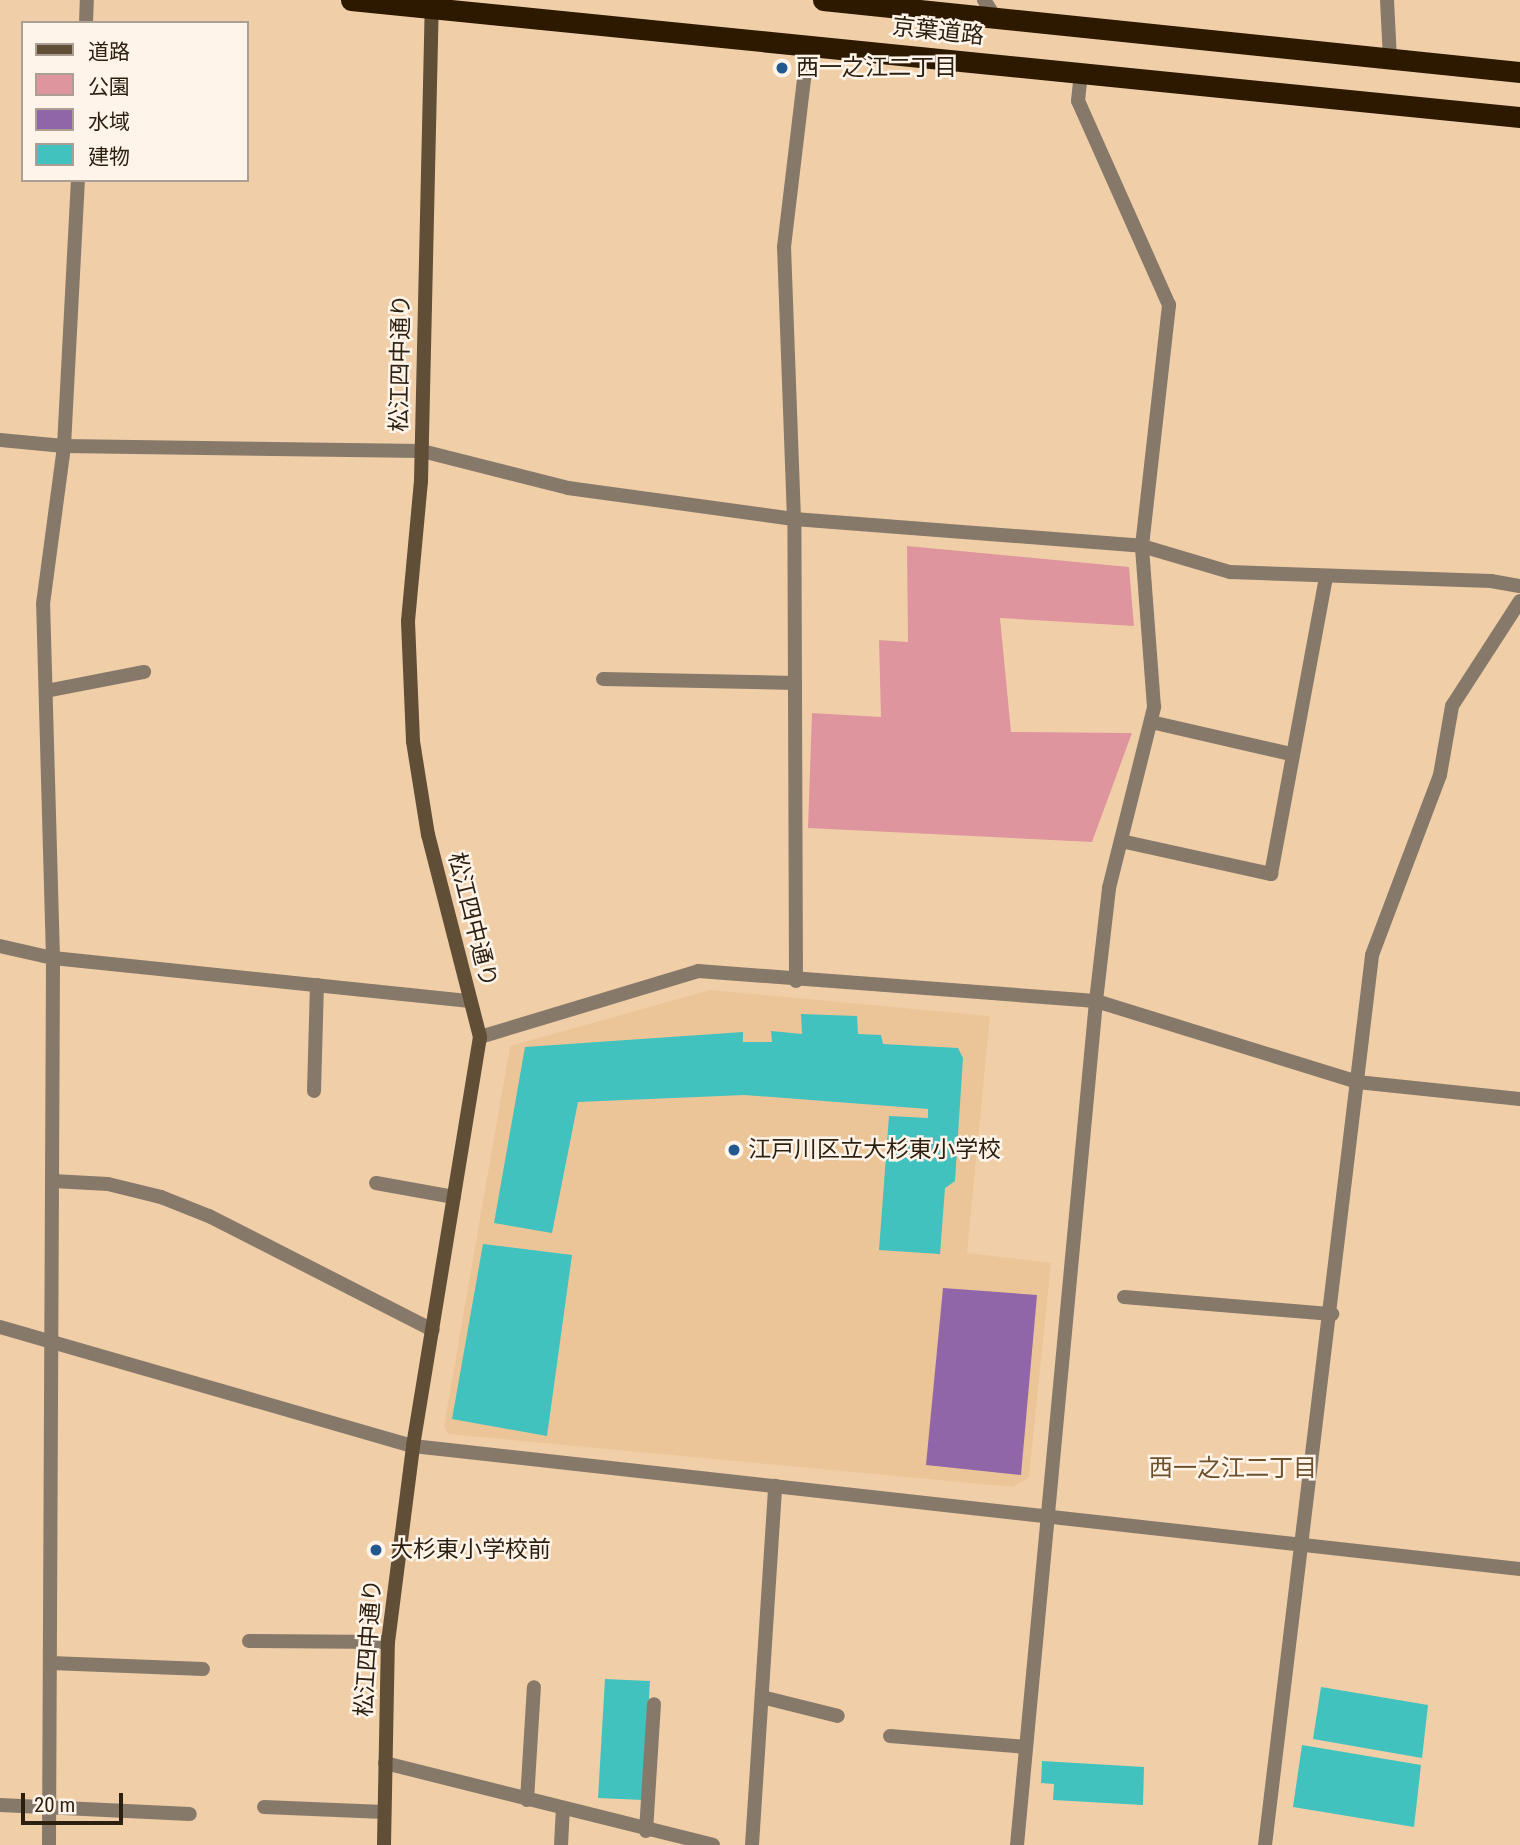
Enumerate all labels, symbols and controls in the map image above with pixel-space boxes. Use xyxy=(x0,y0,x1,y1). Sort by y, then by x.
street label: 京葉道路 xyxy=(891,13,985,51)
legend xyxy=(21,21,248,182)
text: 道路 xyxy=(88,40,130,64)
place label: 西一之江二丁目 xyxy=(796,54,957,82)
marker: 西一之江二丁目 xyxy=(774,60,790,76)
text: 公園 xyxy=(88,75,130,99)
text: 水域 xyxy=(88,110,130,134)
text: 建物 xyxy=(88,145,130,169)
street label: 松江四中通り xyxy=(386,294,416,432)
street label: 松江四中通り xyxy=(442,850,502,990)
place label: 江戸川区立大杉東小学校 xyxy=(748,1136,1001,1164)
marker: 江戸川区立大杉東小学校 xyxy=(726,1142,742,1158)
district label: 西一之江二丁目 xyxy=(1149,1455,1317,1483)
place label: 大杉東小学校前 xyxy=(390,1536,551,1564)
marker: 大杉東小学校前 xyxy=(368,1542,384,1558)
street label: 松江四中通り xyxy=(350,1578,388,1718)
scale bar xyxy=(24,1778,126,1822)
text: 20 m xyxy=(34,1793,75,1817)

